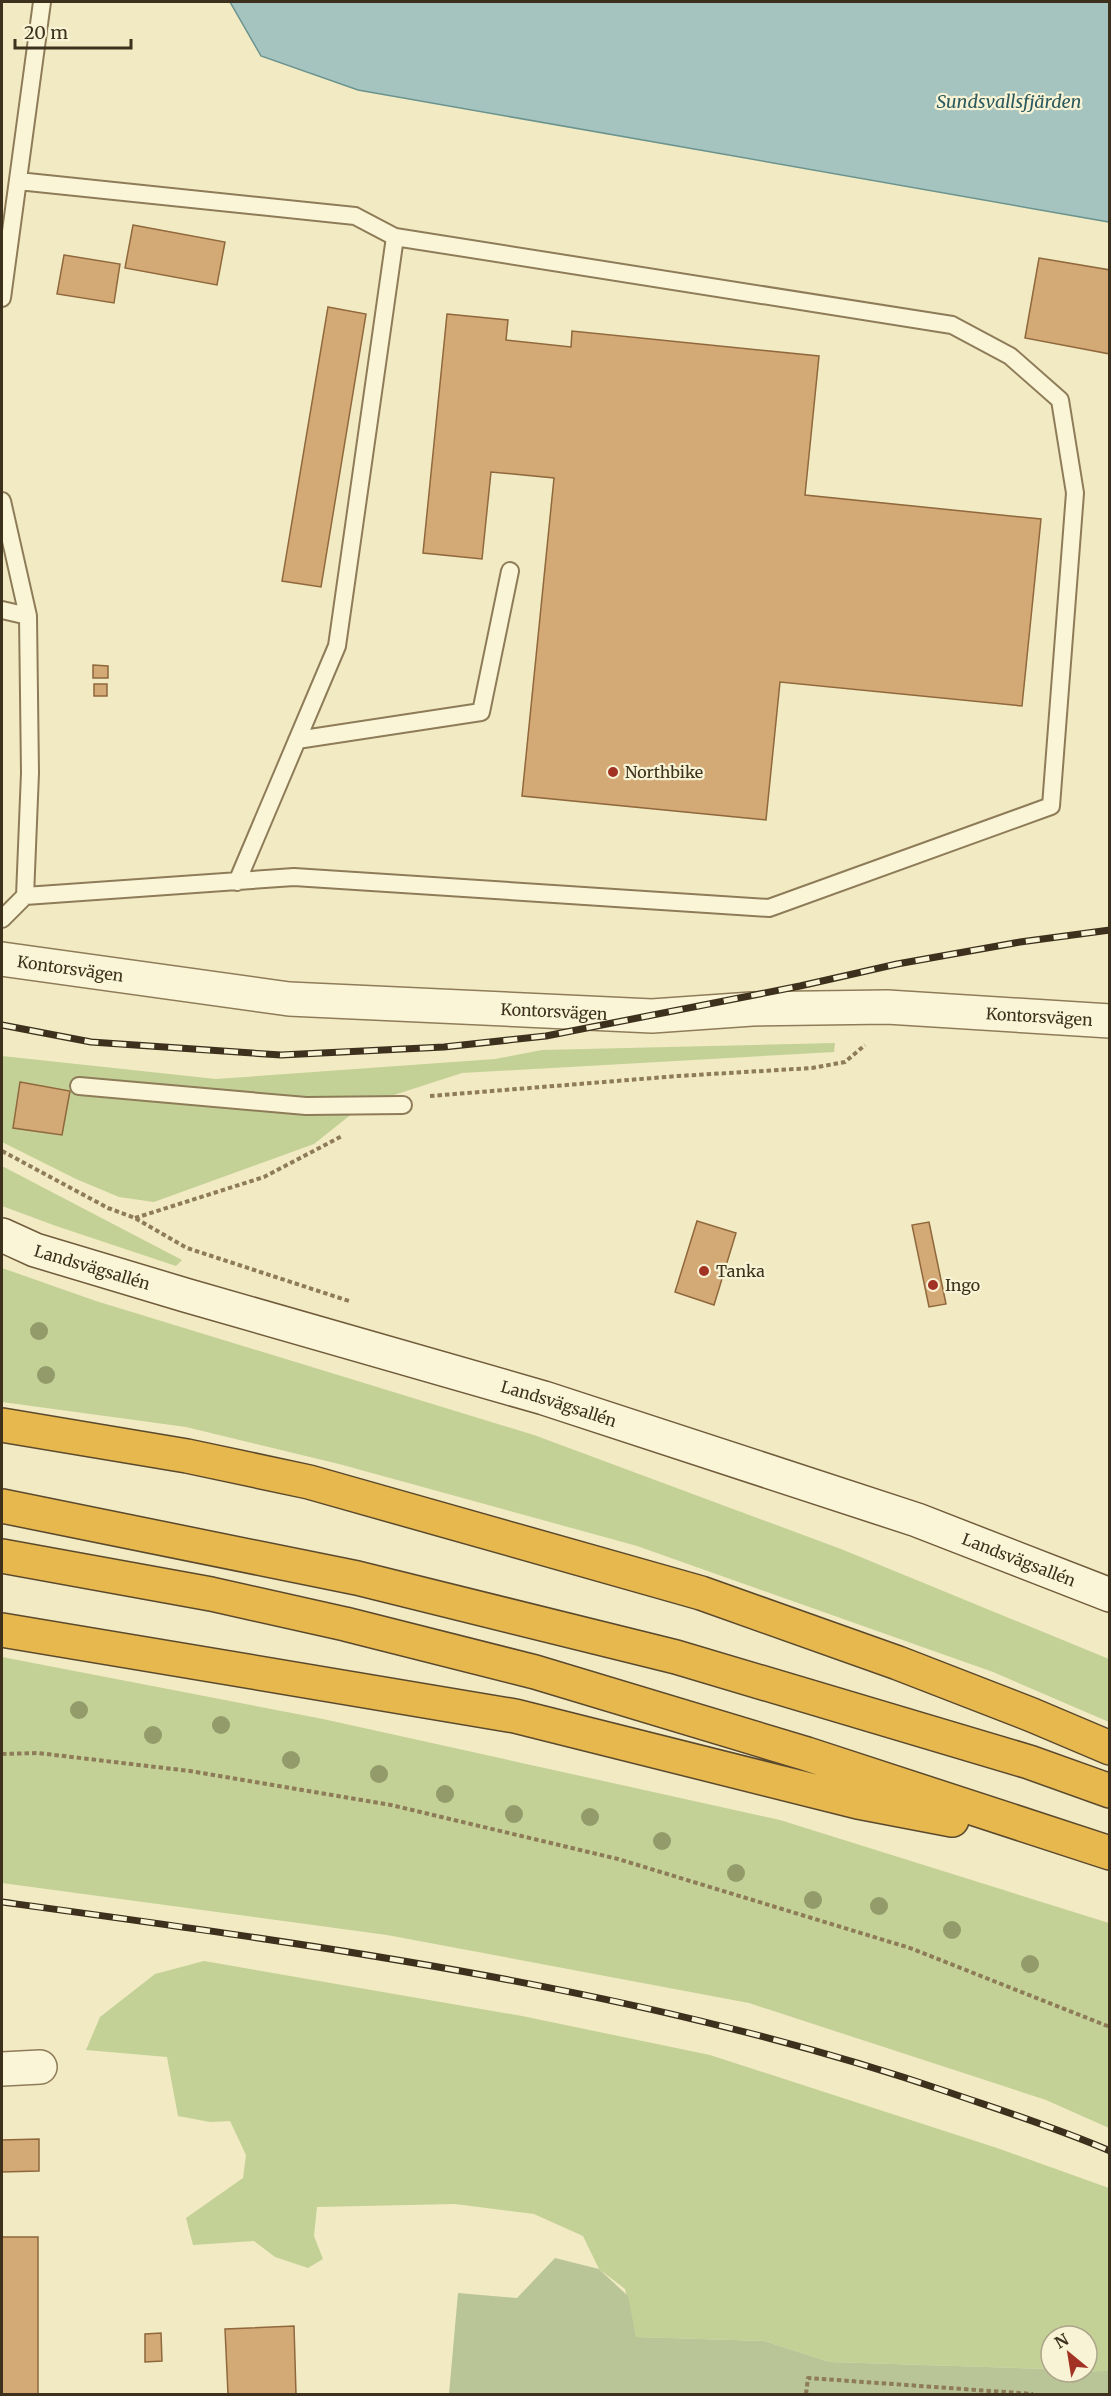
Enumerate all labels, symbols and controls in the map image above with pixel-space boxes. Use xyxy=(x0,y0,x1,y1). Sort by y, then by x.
scale bar xyxy=(15,12,130,50)
text: 20 m xyxy=(24,21,68,44)
water label: Sundsvallsfjärden xyxy=(937,90,1081,113)
place label: Northbike xyxy=(625,762,703,782)
marker: Northbike xyxy=(606,765,620,779)
street label: Kontorsvägen xyxy=(16,951,125,986)
street label: Kontorsvägen xyxy=(500,999,608,1024)
street label: Kontorsvägen xyxy=(985,1003,1094,1030)
street label: Landsvägsallén xyxy=(32,1240,153,1294)
place label: Tanka xyxy=(716,1261,765,1281)
marker: Tanka xyxy=(697,1264,711,1278)
place label: Ingo xyxy=(945,1275,980,1295)
marker: Ingo xyxy=(926,1278,940,1292)
street label: Landsvägsallén xyxy=(499,1376,619,1431)
street label: Landsvägsallén xyxy=(959,1528,1079,1591)
north arrow xyxy=(1039,2324,1099,2384)
text: N xyxy=(1051,2329,1072,2353)

